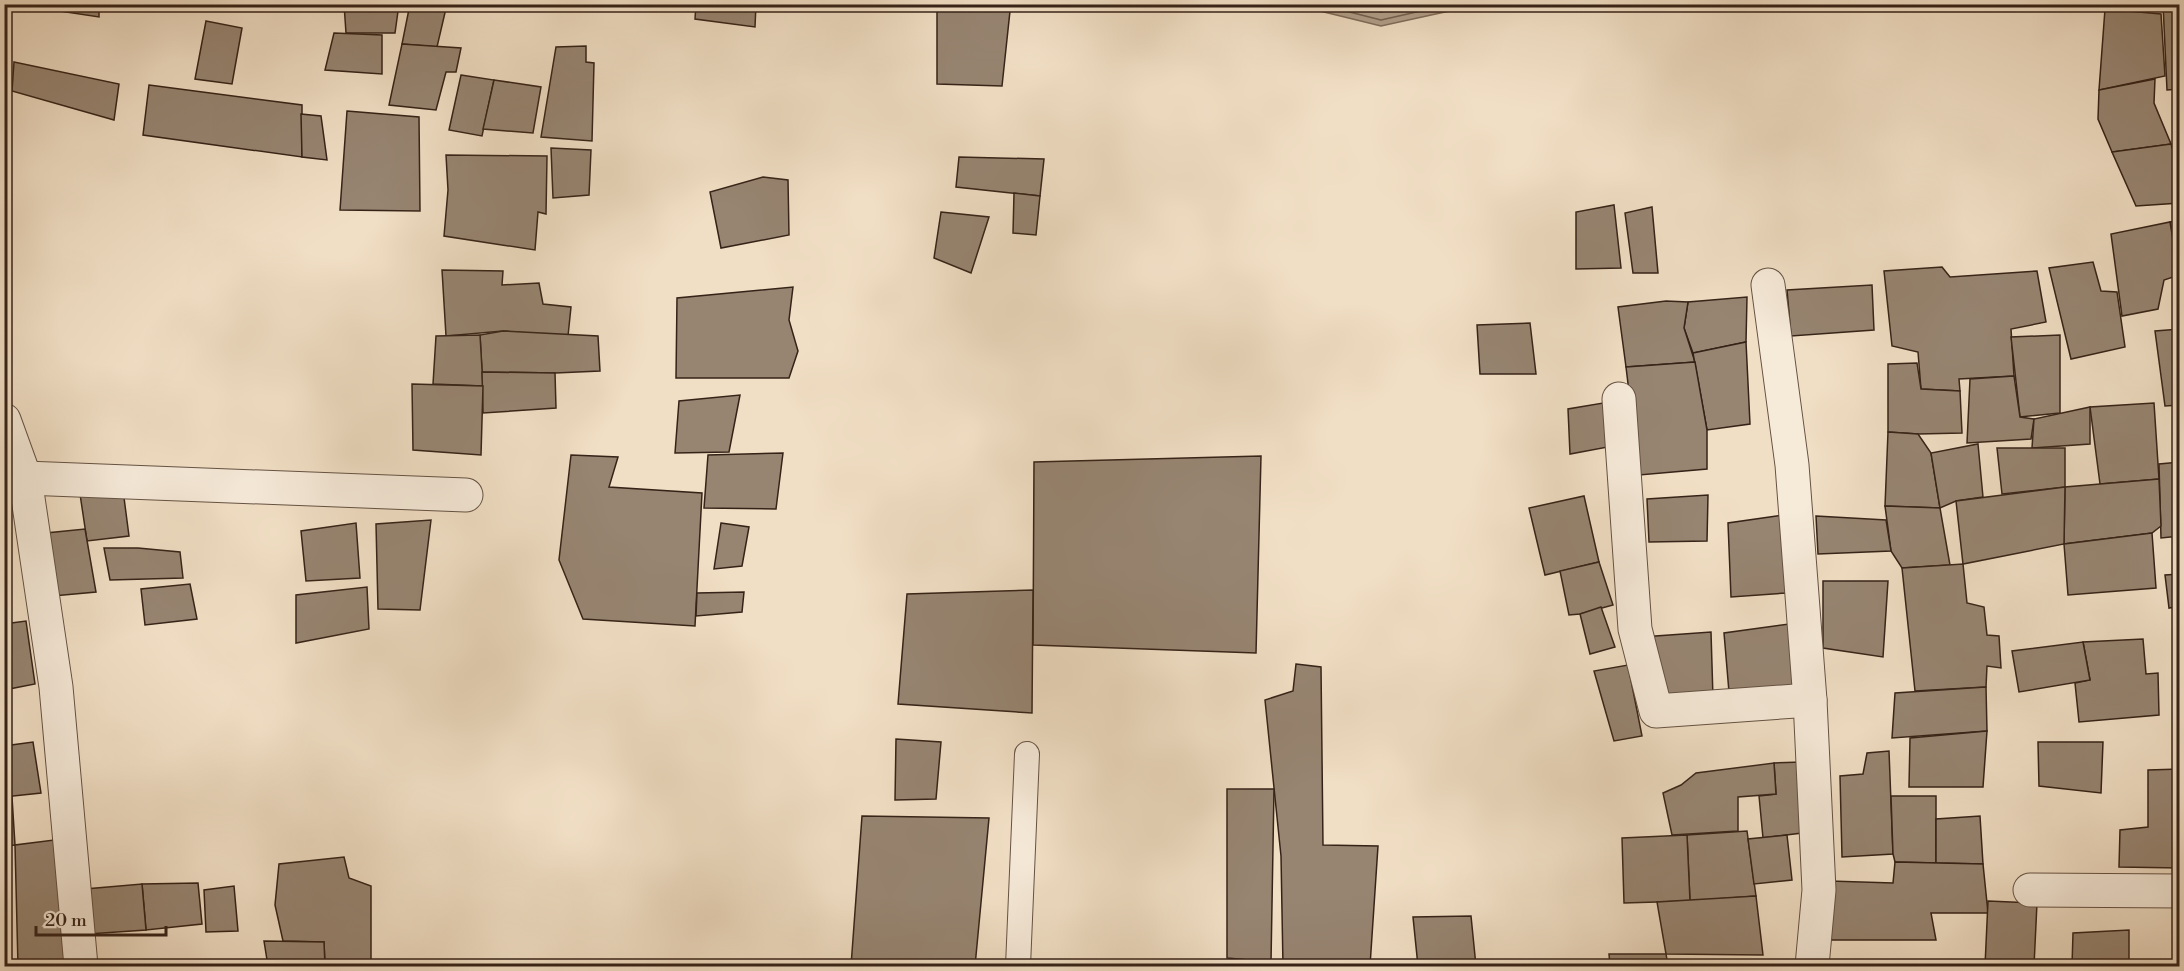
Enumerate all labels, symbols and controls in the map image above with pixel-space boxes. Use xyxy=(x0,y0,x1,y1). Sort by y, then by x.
scale bar xyxy=(36,899,166,937)
text: 20 m xyxy=(45,909,87,932)

